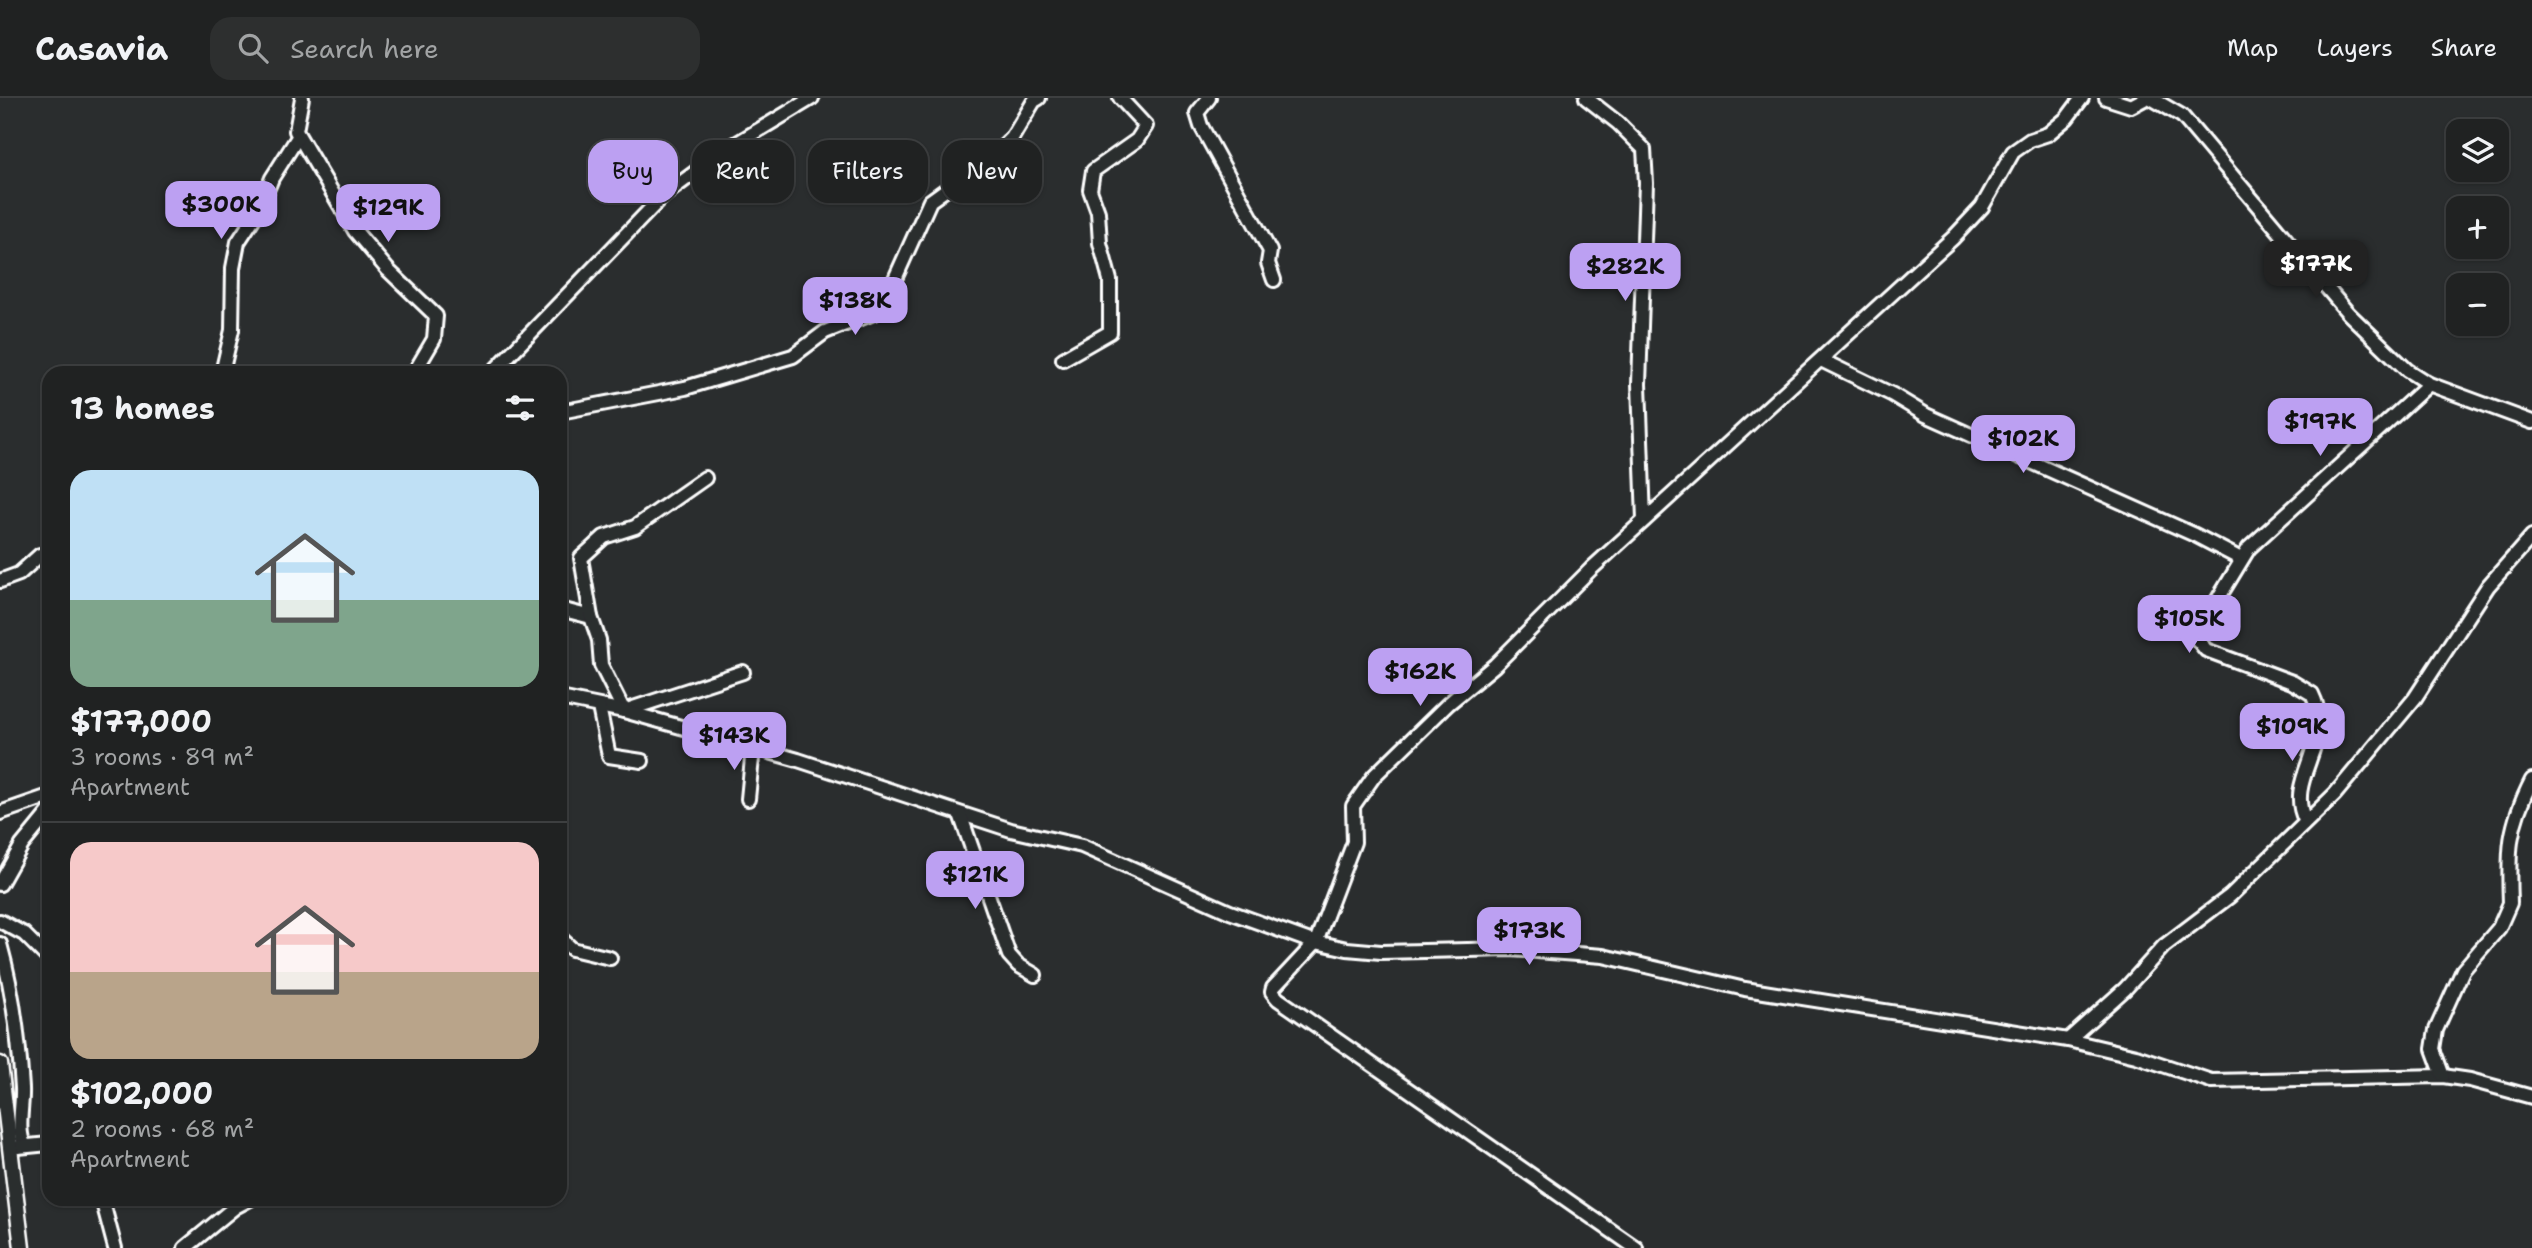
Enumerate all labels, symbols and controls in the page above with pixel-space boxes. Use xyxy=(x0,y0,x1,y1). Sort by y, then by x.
search box xyxy=(210,17,700,80)
text: Casavia xyxy=(35,26,168,71)
icon: search xyxy=(234,29,272,67)
text: Search here xyxy=(290,31,439,66)
text: Map xyxy=(2227,32,2278,64)
text: Layers xyxy=(2316,32,2393,64)
text: Share xyxy=(2431,32,2497,64)
map controls xyxy=(2446,119,2509,336)
button: layers xyxy=(2446,119,2509,182)
chip: Buy xyxy=(588,140,678,203)
chip: Rent xyxy=(692,140,794,203)
chip: Filters xyxy=(808,140,928,203)
chip: New xyxy=(942,140,1042,203)
pin: $300K xyxy=(172,181,270,241)
pin: $129K xyxy=(339,184,437,244)
text: $300K xyxy=(181,189,261,219)
text: $129K xyxy=(352,192,424,222)
button: + xyxy=(2446,196,2509,259)
pin: $177K xyxy=(2267,240,2365,300)
pin: $282K xyxy=(1576,244,1674,303)
text: $177K xyxy=(2280,248,2352,278)
text: $282K xyxy=(1586,251,1664,281)
button: − xyxy=(2446,273,2509,336)
pin: $138K xyxy=(806,278,904,337)
text: $138K xyxy=(819,285,891,315)
text: 13 homes xyxy=(70,388,215,429)
icon: filters xyxy=(501,389,539,427)
pin: $197K xyxy=(2271,398,2369,458)
text: $197K xyxy=(2284,406,2356,436)
pin: $102K xyxy=(1974,416,2072,475)
text: $102K xyxy=(1987,423,2059,453)
icon: home xyxy=(242,515,368,641)
pin: $105K xyxy=(2140,596,2238,655)
text: $105K xyxy=(2154,603,2224,633)
pin: $162K xyxy=(1371,648,1469,708)
text: $162K xyxy=(1384,656,1456,686)
text: $177,000 xyxy=(70,701,212,742)
pin: $109K xyxy=(2243,704,2341,763)
text: $109K xyxy=(2256,711,2328,741)
pin: $143K xyxy=(685,712,783,772)
text: $143K xyxy=(698,720,770,750)
text: 3 rooms · 89 m² xyxy=(70,742,254,772)
text: Apartment xyxy=(70,772,190,802)
pin: $121K xyxy=(926,852,1024,911)
text: $121K xyxy=(942,859,1008,889)
icon: home xyxy=(242,887,368,1013)
pin: $173K xyxy=(1480,908,1578,967)
text: $173K xyxy=(1493,915,1565,945)
text: $102,000 xyxy=(70,1073,213,1114)
text: 2 rooms · 68 m² xyxy=(70,1114,254,1144)
text: Apartment xyxy=(70,1144,190,1174)

